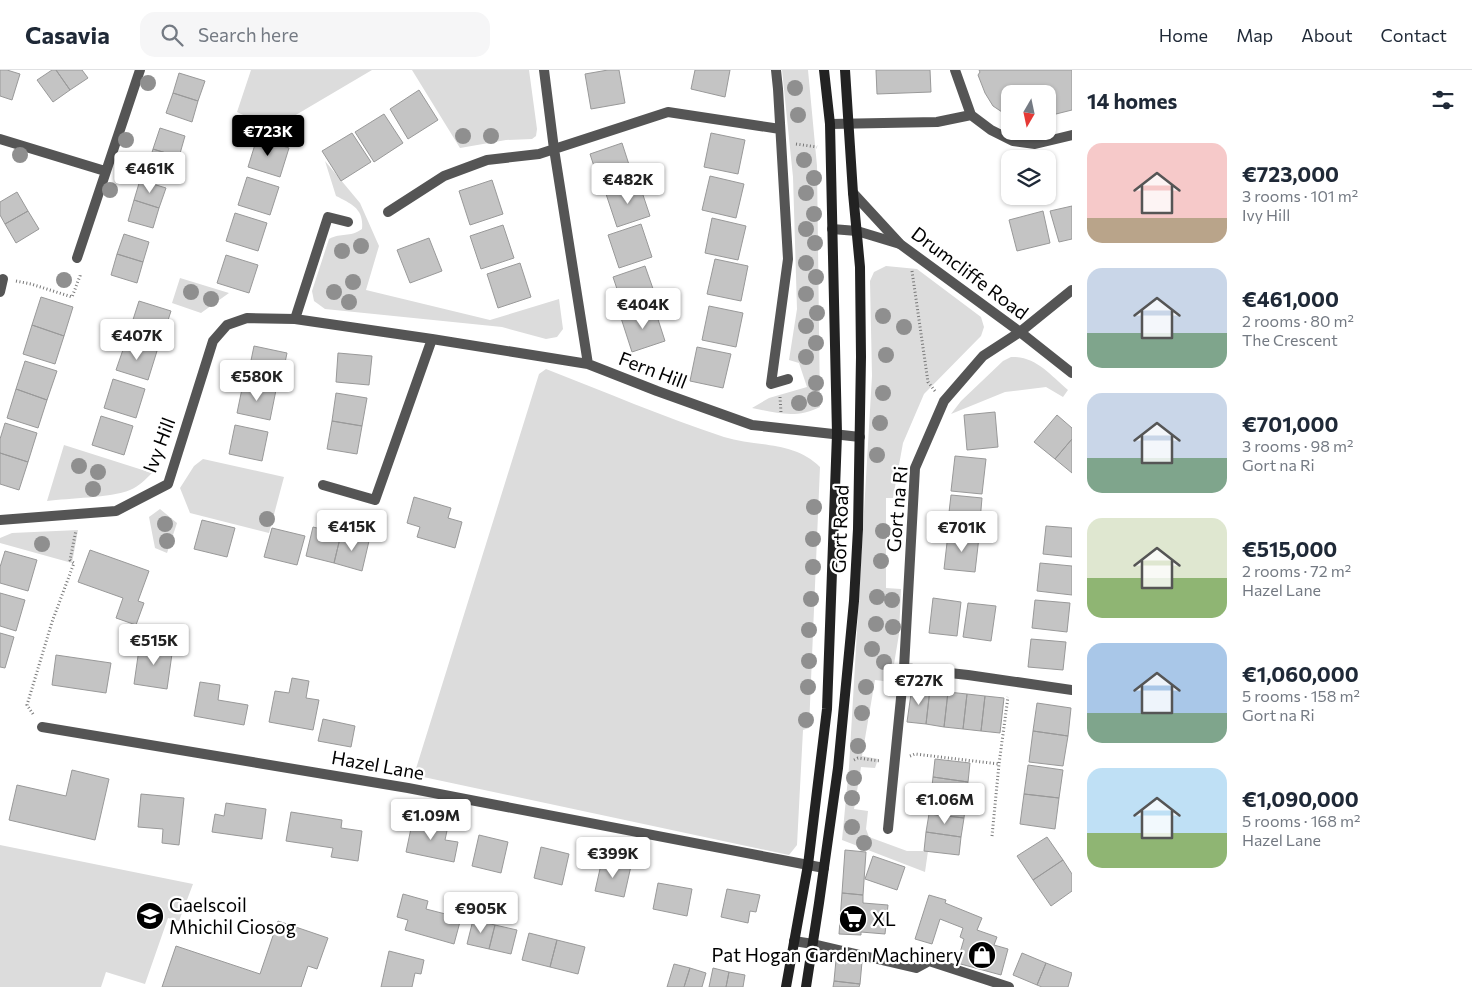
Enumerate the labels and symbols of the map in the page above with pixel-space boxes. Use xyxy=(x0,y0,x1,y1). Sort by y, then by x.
north arrow xyxy=(1001,85,1056,140)
pin: €723K xyxy=(233,114,303,157)
pin: €461K xyxy=(115,152,185,194)
pin: €482K xyxy=(593,162,663,205)
street label: Drumcliffe Road xyxy=(907,221,1033,324)
pin: €404K xyxy=(608,288,678,330)
pin: €407K xyxy=(102,318,172,361)
street label: Fern Hill xyxy=(616,346,691,393)
pin: €580K xyxy=(222,360,292,402)
street label: Ivy Hill xyxy=(138,414,180,476)
street label: Gort na Ri xyxy=(881,465,912,553)
street label: Gort Road xyxy=(826,484,853,574)
pin: €415K xyxy=(317,510,387,552)
pin: €701K xyxy=(927,510,997,553)
pin: €515K xyxy=(119,624,189,666)
pin: €727K xyxy=(884,664,954,706)
street label: Hazel Lane xyxy=(330,745,426,784)
pin: €1.06M xyxy=(904,782,986,825)
pin: €1.09M xyxy=(390,798,472,841)
pin: €399K xyxy=(578,836,648,879)
pin: €905K xyxy=(446,892,516,934)
place label: Gaelscoil Mhichil Ciosog xyxy=(169,893,296,938)
school or university icon: Gaelscoil Mhichil Ciosog xyxy=(135,901,165,931)
supermarket icon: XL xyxy=(838,904,868,934)
place label: XL xyxy=(872,907,896,930)
shop icon: Pat Hogan Garden Machinery xyxy=(967,940,997,970)
place label: Pat Hogan Garden Machinery xyxy=(711,943,963,966)

